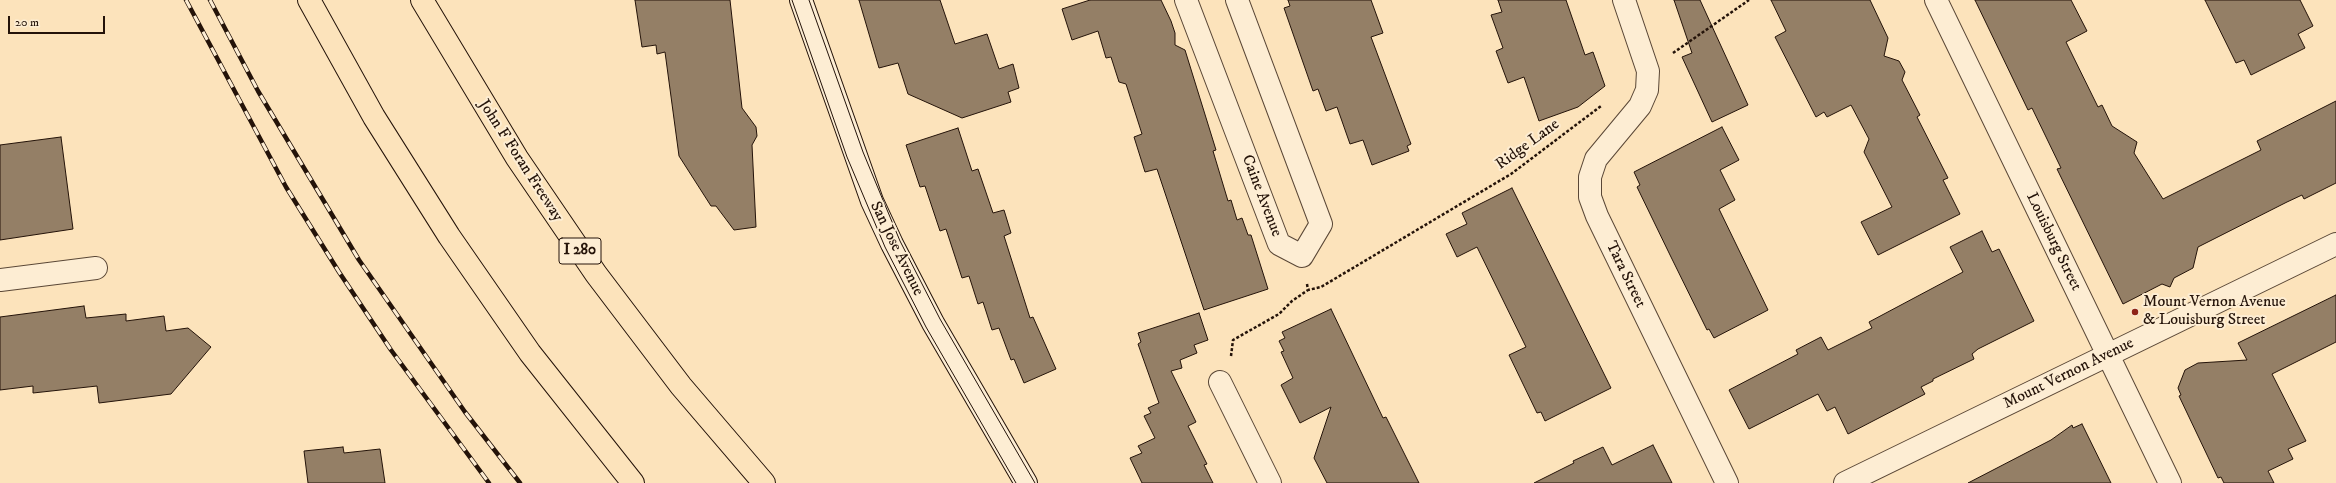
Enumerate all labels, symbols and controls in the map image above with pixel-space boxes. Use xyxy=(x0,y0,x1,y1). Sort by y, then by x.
scale bar xyxy=(10,8,107,34)
text: 20 m xyxy=(15,15,39,30)
street label: John F Foran Freeway xyxy=(473,96,567,226)
street label: Ridge Lane xyxy=(1492,116,1564,174)
street label: Caine Avenue xyxy=(1237,152,1285,240)
street label: Louisburg Street xyxy=(2021,190,2085,294)
street label: San Jose Avenue xyxy=(865,199,927,299)
road number: I 280 xyxy=(559,238,601,264)
street label: Tara Street xyxy=(1601,239,1649,311)
place label: Mount Vernon Avenue & Louisburg Street xyxy=(2143,293,2286,331)
marker: Mount Vernon Avenue & Louisburg Street xyxy=(2130,307,2140,317)
street label: Mount Vernon Avenue xyxy=(2001,334,2137,414)

